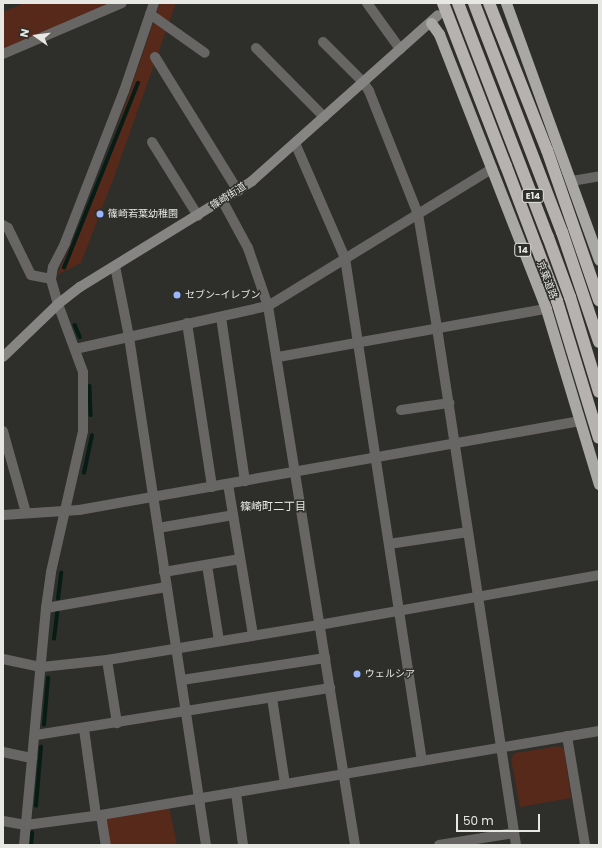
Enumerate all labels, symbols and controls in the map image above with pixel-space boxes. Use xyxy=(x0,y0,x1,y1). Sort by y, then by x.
north arrow xyxy=(16,16,56,56)
text: N xyxy=(16,27,33,39)
street label: 篠崎街道 xyxy=(208,180,248,212)
road number: E14 xyxy=(521,189,545,203)
place label: 篠崎若葉幼稚園 xyxy=(108,208,178,220)
marker: 篠崎若葉幼稚園 xyxy=(95,209,105,219)
road number: 14 xyxy=(514,243,532,257)
street label: 京葉道路 xyxy=(534,259,560,301)
place label: セブン-イレブン xyxy=(185,289,261,301)
marker: セブン-イレブン xyxy=(172,290,182,300)
district label: 篠崎町二丁目 xyxy=(240,499,306,513)
place label: ウェルシア xyxy=(365,668,415,680)
marker: ウェルシア xyxy=(352,669,362,679)
scale bar xyxy=(458,806,542,832)
text: 50 m xyxy=(463,812,494,829)

